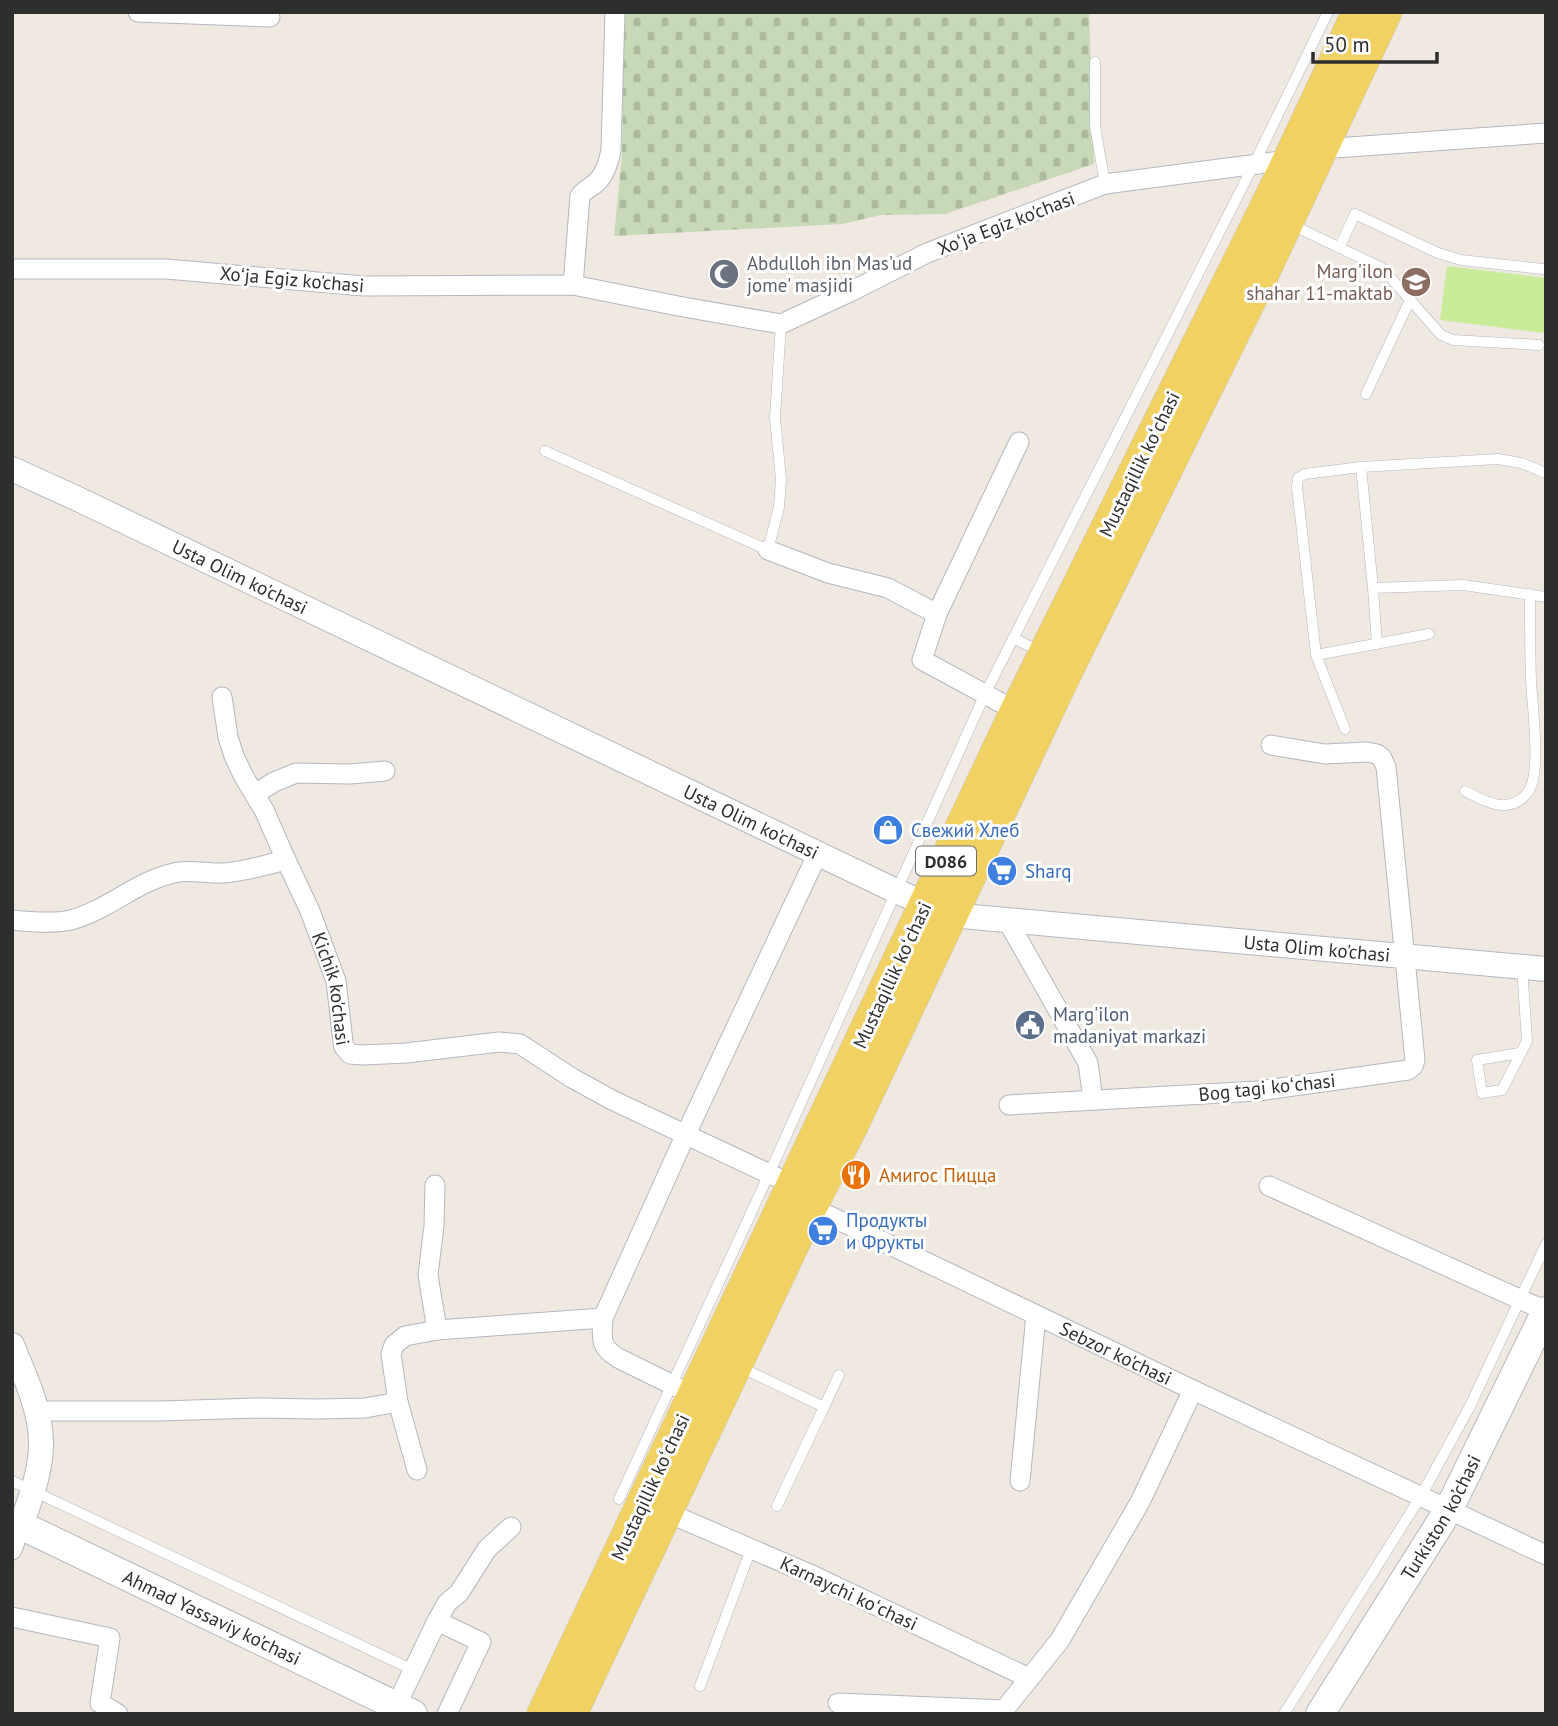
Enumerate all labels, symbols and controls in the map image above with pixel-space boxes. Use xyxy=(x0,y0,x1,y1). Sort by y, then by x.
scale bar xyxy=(1313,21,1437,65)
text: 50 m xyxy=(1324,31,1370,58)
street label: Xoʻja Egiz ko'chasi xyxy=(934,186,1078,260)
place label: Abdulloh ibn Mas'ud jome' masjidi xyxy=(747,251,912,297)
mosque icon: Abdulloh ibn Mas'ud jome' masjidi xyxy=(707,257,741,291)
place label: Marg'ilon shahar 11-maktab xyxy=(1246,259,1393,305)
street label: Xoʻja Egiz ko'chasi xyxy=(219,261,365,297)
school or university icon: Marg'ilon shahar 11-maktab xyxy=(1399,265,1433,299)
street label: Mustaqillik koʻchasi xyxy=(1093,387,1185,541)
street label: Usta Olim ko'chasi xyxy=(168,534,311,619)
street label: Usta Olim ko'chasi xyxy=(680,779,823,864)
shop icon: Свежий Хлеб xyxy=(871,813,905,847)
place label: Свежий Хлеб xyxy=(911,818,1019,842)
road number: D086 xyxy=(916,846,976,876)
supermarket icon: Sharq xyxy=(985,854,1019,888)
place label: Sharq xyxy=(1025,859,1072,883)
street label: Mustaqillik koʻchasi xyxy=(848,898,936,1052)
street label: Kichik ko'chasi xyxy=(307,929,355,1048)
street label: Usta Olim ko'chasi xyxy=(1242,930,1391,967)
place label: Marg'ilon madaniyat markazi xyxy=(1053,1002,1206,1048)
public building icon: Marg'ilon madaniyat markazi xyxy=(1013,1008,1047,1042)
street label: Bog tagi koʻchasi xyxy=(1197,1068,1337,1106)
restaurant icon: Амигос Пицца xyxy=(839,1158,873,1192)
place label: Амигос Пицца xyxy=(879,1163,996,1187)
place label: Продукты и Фрукты xyxy=(846,1208,927,1254)
supermarket icon: Продукты и Фрукты xyxy=(806,1214,840,1248)
street label: Sebzor ko'chasi xyxy=(1056,1316,1176,1390)
street label: Mustaqillik koʻchasi xyxy=(606,1410,694,1564)
street label: Turkiston ko’chasi xyxy=(1395,1451,1486,1584)
street label: Karnaychi koʻchasi xyxy=(776,1551,922,1635)
street label: Ahmad Yassaviy ko'chasi xyxy=(119,1564,305,1670)

